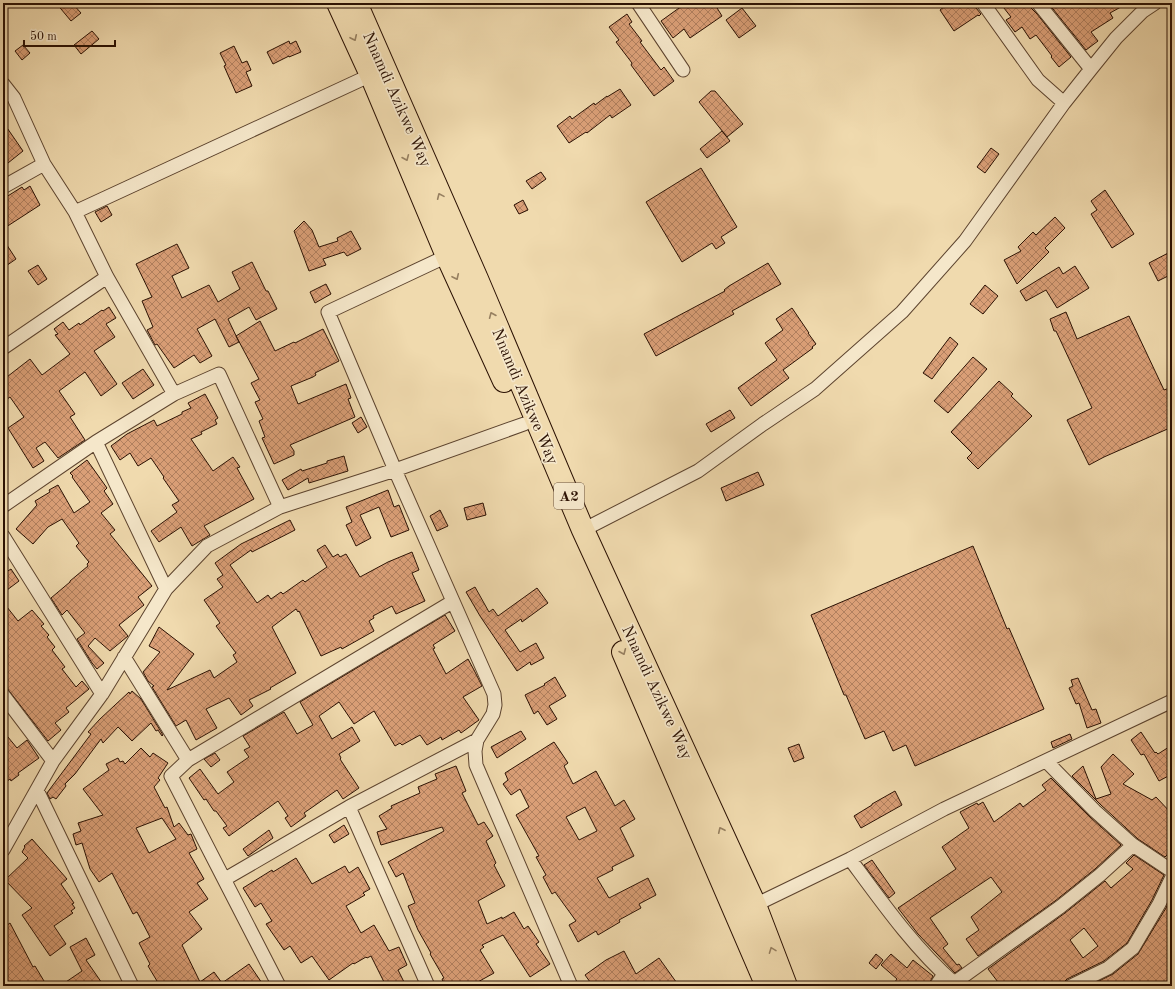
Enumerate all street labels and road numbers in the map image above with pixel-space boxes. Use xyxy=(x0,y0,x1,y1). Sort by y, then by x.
street label: Nnamdi Azikwe Way xyxy=(359,30,433,170)
street label: Nnamdi Azikwe Way xyxy=(488,326,560,468)
road number: A2 xyxy=(554,483,584,509)
street label: Nnamdi Azikwe Way xyxy=(618,623,695,763)

